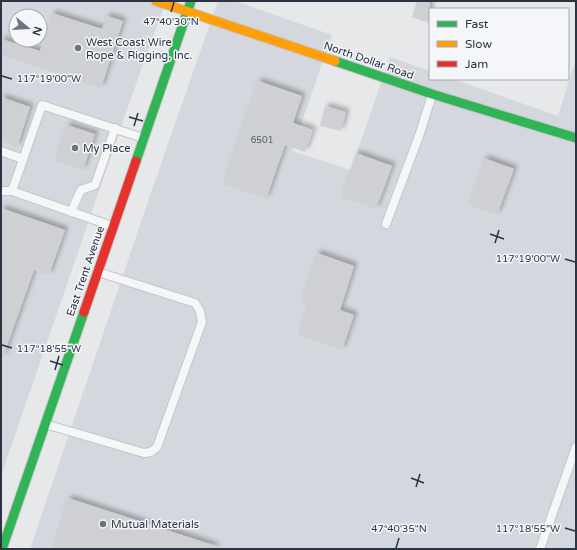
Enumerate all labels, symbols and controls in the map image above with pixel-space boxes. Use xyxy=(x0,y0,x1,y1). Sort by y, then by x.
north arrow xyxy=(8,8,48,48)
legend xyxy=(429,8,569,80)
text: 47°40'30"N xyxy=(143,16,199,28)
text: Fast xyxy=(465,17,489,31)
text: N xyxy=(29,25,45,37)
place label: West Coast Wire Rope & Rigging, Inc. xyxy=(86,36,193,62)
text: Slow xyxy=(465,37,492,51)
street label: North Dollar Road xyxy=(322,39,416,82)
marker: West Coast Wire Rope & Rigging, Inc. xyxy=(73,43,83,53)
text: Jam xyxy=(465,57,488,71)
text: 117°19'00"W xyxy=(17,73,81,85)
house number: 6501 xyxy=(251,135,273,146)
place label: My Place xyxy=(83,142,131,155)
marker: My Place xyxy=(70,143,80,153)
street label: East Trent Avenue xyxy=(64,224,107,318)
text: 117°19'00"W xyxy=(496,253,560,265)
text: 117°18'55"W xyxy=(17,343,81,355)
place label: Mutual Materials xyxy=(111,518,199,531)
marker: Mutual Materials xyxy=(98,519,108,529)
text: 47°40'35"N xyxy=(371,523,427,535)
text: 117°18'55"W xyxy=(496,523,560,535)

